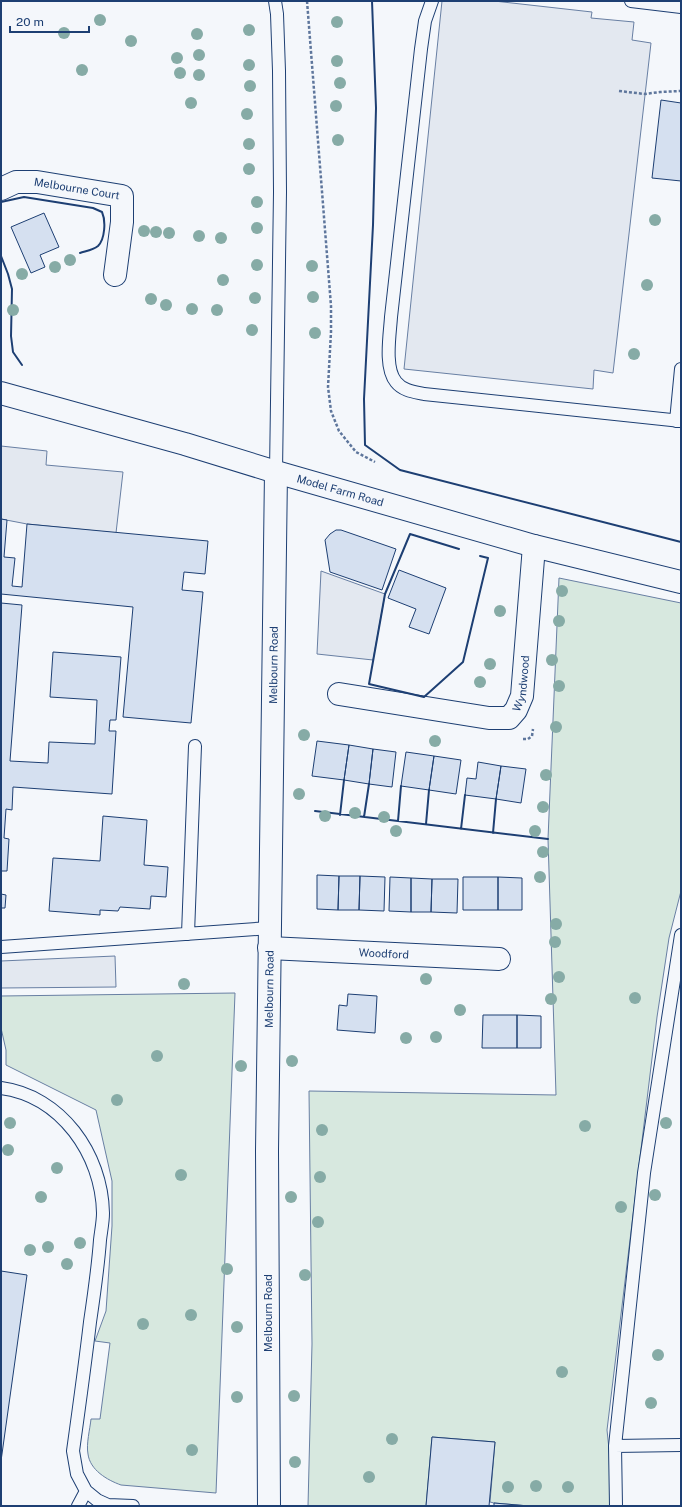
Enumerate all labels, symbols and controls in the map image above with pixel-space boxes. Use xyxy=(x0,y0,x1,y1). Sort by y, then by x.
scale bar xyxy=(10,8,89,34)
text: 20 m xyxy=(16,15,44,29)
street label: Melbourne Court xyxy=(33,176,121,202)
street label: Model Farm Road xyxy=(295,472,385,509)
street label: Melbourn Road xyxy=(267,626,280,704)
street label: Wyndwood xyxy=(510,655,531,713)
street label: Woodford xyxy=(358,946,409,961)
street label: Melbourn Road xyxy=(263,950,276,1028)
street label: Melbourn Road xyxy=(262,1274,274,1352)

